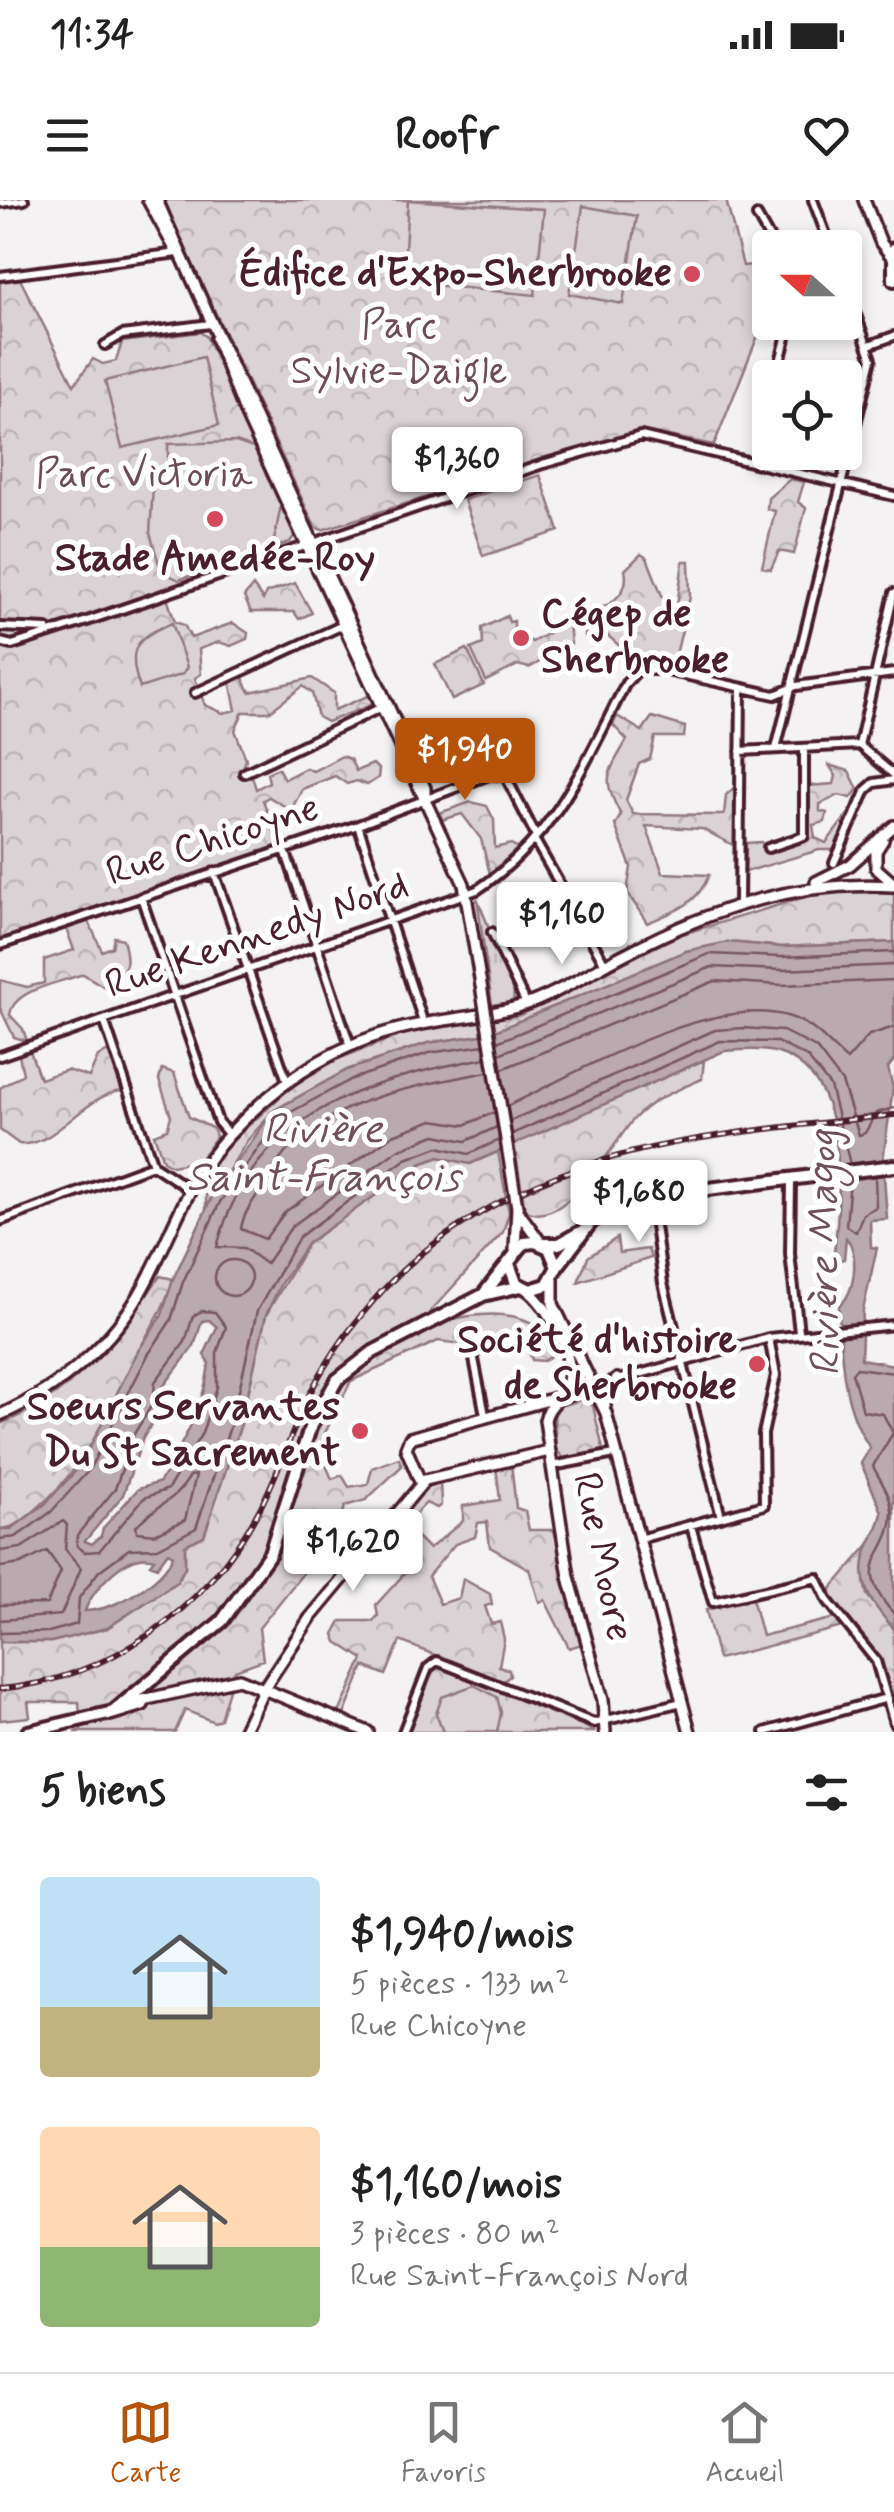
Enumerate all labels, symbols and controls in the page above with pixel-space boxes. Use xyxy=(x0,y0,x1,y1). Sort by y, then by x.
text: 11:34 xyxy=(50,11,134,60)
text: Roofr xyxy=(395,106,499,165)
icon: menu xyxy=(40,108,95,163)
icon: heart xyxy=(799,108,854,163)
north arrow xyxy=(752,230,862,340)
map controls xyxy=(752,230,862,470)
place label: Édifice d'Expo-Sherbrooke xyxy=(239,246,672,300)
marker: Édifice d'Expo-Sherbrooke xyxy=(681,263,703,285)
park label: Parc Sylvie-Daigle xyxy=(290,300,508,402)
button: locate xyxy=(752,360,862,470)
pin: $1,360 xyxy=(376,427,538,512)
text: $1,360 xyxy=(414,438,500,480)
park label: Parc Victoria xyxy=(35,449,254,501)
marker: Stade Amedée-Roy xyxy=(204,508,226,530)
place label: Stade Amedée-Roy xyxy=(55,533,375,585)
place label: Cégep de Sherbrooke xyxy=(541,589,729,687)
marker: Cégep de Sherbrooke xyxy=(510,627,532,649)
pin: $1,940 xyxy=(384,718,546,803)
text: $1,940 xyxy=(417,729,513,771)
street label: Rue Chicoyne xyxy=(100,782,326,900)
street label: Rue Kennedy Nord xyxy=(99,860,415,1012)
pin: $1,160 xyxy=(481,882,643,967)
text: $1,160 xyxy=(519,893,605,935)
water label: Rivière Saint-François xyxy=(186,1103,464,1206)
water label: Rivière Magog xyxy=(795,1128,859,1377)
pin: $1,680 xyxy=(558,1160,720,1245)
text: $1,680 xyxy=(593,1171,685,1213)
place label: Société d'histoire de Sherbrooke xyxy=(457,1315,737,1413)
marker: Société d'histoire de Sherbrooke xyxy=(746,1353,768,1375)
place label: Soeurs Servantes Du St Sacrement xyxy=(27,1382,340,1480)
marker: Soeurs Servantes Du St Sacrement xyxy=(349,1420,371,1442)
street label: Rue Moore xyxy=(559,1468,645,1646)
pin: $1,620 xyxy=(272,1509,434,1594)
text: $1,620 xyxy=(306,1520,400,1562)
text: 5 biens xyxy=(40,1765,166,1820)
icon: filters xyxy=(799,1765,854,1820)
text: $1,940/mois xyxy=(350,1908,574,1963)
icon: home xyxy=(120,1917,240,2037)
text: 5 pièces · 133 m² xyxy=(350,1963,569,2005)
text: Rue Chicoyne xyxy=(350,2005,527,2047)
text: $1,160/mois xyxy=(350,2158,562,2213)
icon: home xyxy=(120,2167,240,2287)
text: 3 pièces · 80 m² xyxy=(350,2213,560,2255)
text: Rue Saint-François Nord xyxy=(350,2255,689,2297)
tab: Carte xyxy=(110,2395,182,2492)
tab: Favoris xyxy=(401,2395,486,2492)
tab: Accueil xyxy=(706,2395,784,2492)

